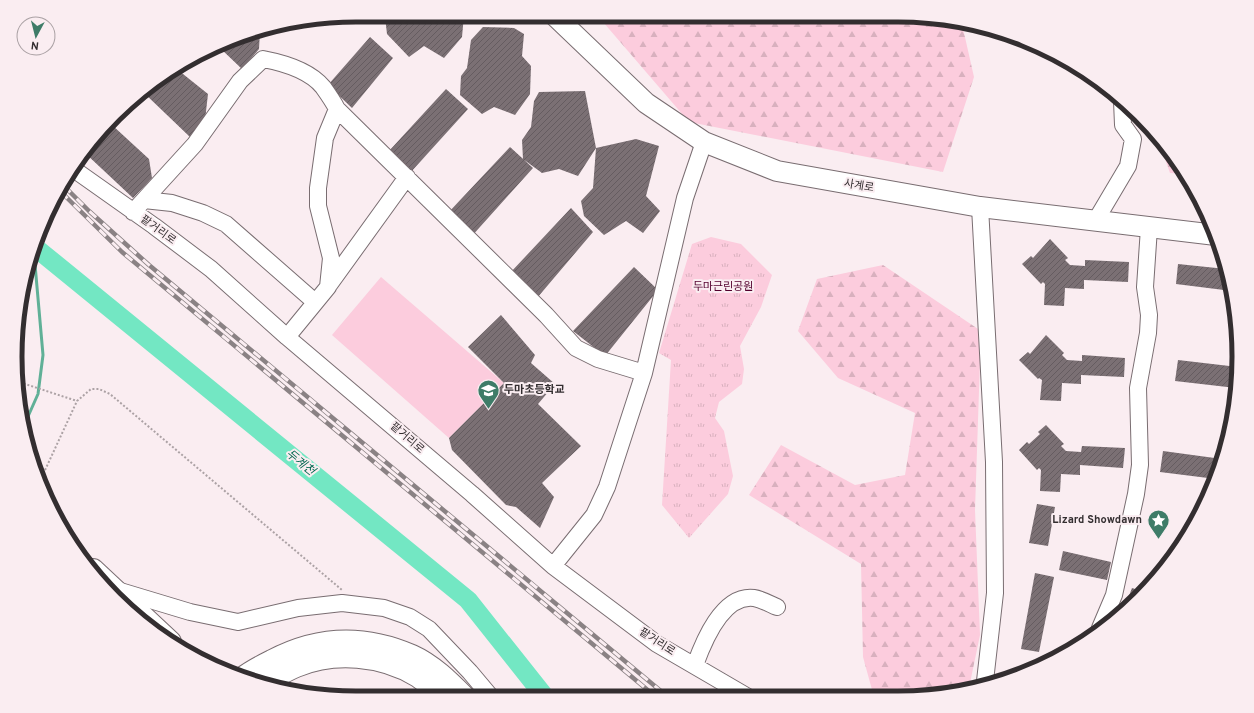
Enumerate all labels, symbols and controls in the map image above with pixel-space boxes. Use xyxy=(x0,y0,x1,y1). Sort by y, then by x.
north arrow xyxy=(16,16,56,56)
text: N xyxy=(30,38,40,52)
street label: 사계로 xyxy=(843,177,875,195)
street label: 팥거리로 xyxy=(138,212,178,248)
park label: 두마근린공원 xyxy=(693,280,753,294)
school or university icon: 두마초등학교 xyxy=(476,377,502,410)
place label: 두마초등학교 xyxy=(504,383,565,397)
street label: 팥거리로 xyxy=(387,419,427,457)
water label: 두계천 xyxy=(282,446,319,481)
place icon: Lizard Showdawn xyxy=(1145,507,1171,540)
place label: Lizard Showdawn xyxy=(1052,513,1142,527)
street label: 팥거리로 xyxy=(636,625,678,659)

